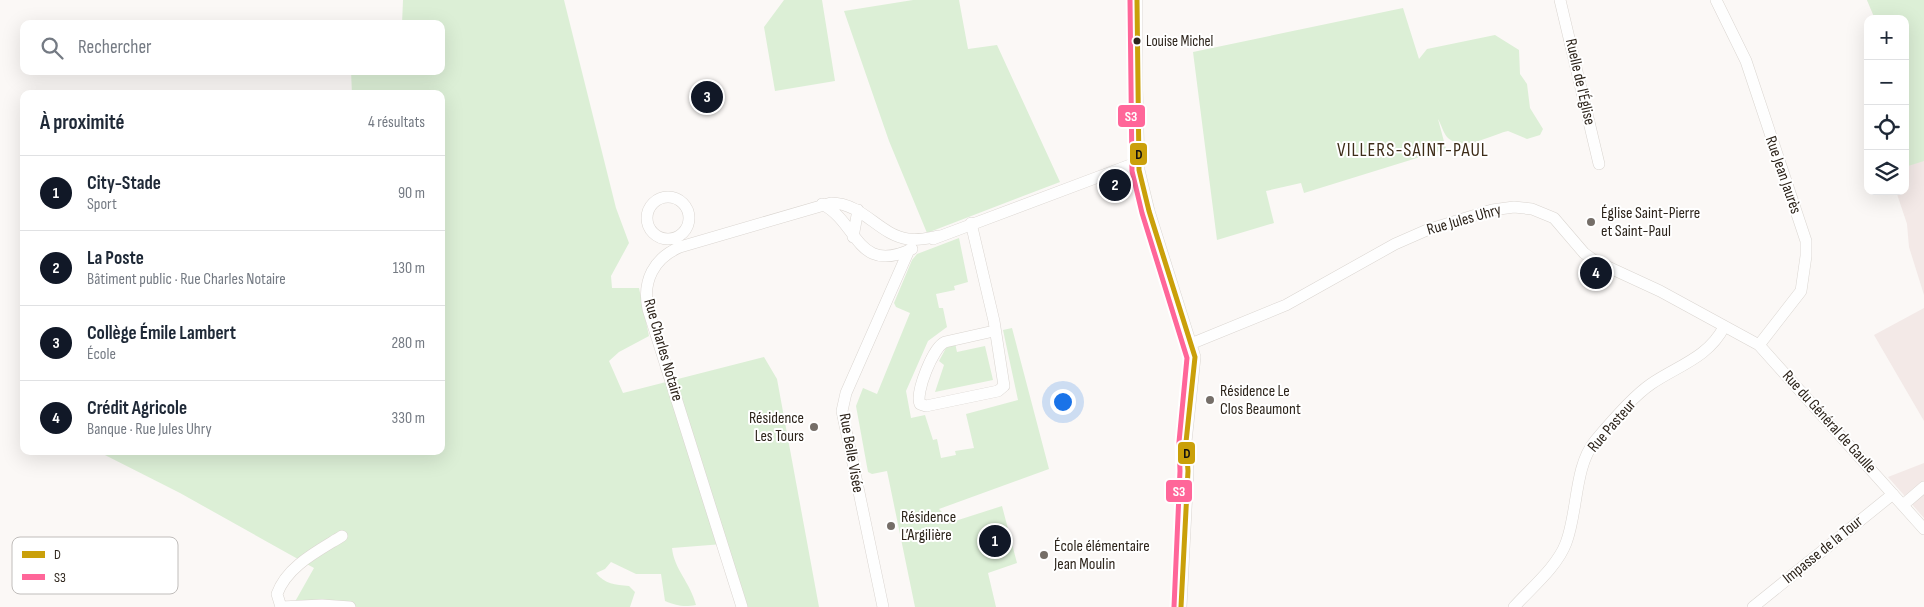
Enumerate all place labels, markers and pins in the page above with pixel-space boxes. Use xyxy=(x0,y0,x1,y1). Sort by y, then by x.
place label: Louise Michel xyxy=(1146,32,1213,51)
marker: Louise Michel xyxy=(1132,36,1142,46)
pin: 3 xyxy=(691,78,723,116)
pin: 2 xyxy=(1099,166,1131,204)
place label: Église Saint-Pierre et Saint-Paul xyxy=(1601,204,1700,241)
marker: Église Saint-Pierre et Saint-Paul xyxy=(1585,216,1597,228)
pin: 4 xyxy=(1580,254,1612,292)
place label: Résidence Le Clos Beaumont xyxy=(1220,382,1301,419)
marker: Résidence Le Clos Beaumont xyxy=(1204,394,1216,406)
place label: Résidence Les Tours xyxy=(749,409,804,446)
marker: Résidence Les Tours xyxy=(808,421,820,433)
place label: Résidence L’Argilière xyxy=(901,508,956,545)
marker: Résidence L’Argilière xyxy=(885,520,897,532)
pin: 1 xyxy=(979,522,1011,560)
place label: École élémentaire Jean Moulin xyxy=(1053,537,1150,574)
marker: École élémentaire Jean Moulin xyxy=(1038,549,1050,561)

